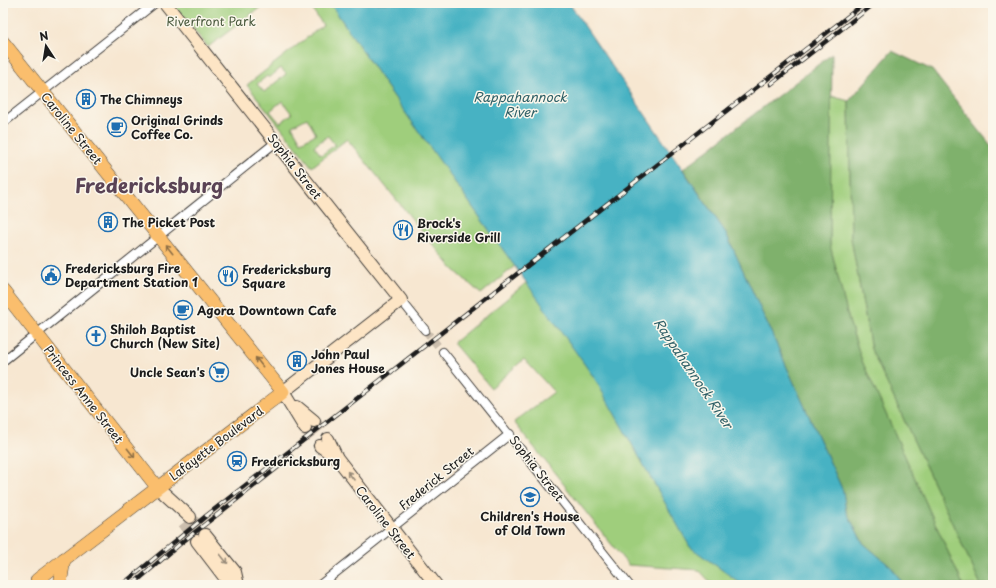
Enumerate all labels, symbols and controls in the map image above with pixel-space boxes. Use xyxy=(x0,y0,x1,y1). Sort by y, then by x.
park label: Riverfront Park xyxy=(166,12,256,30)
north arrow xyxy=(26,26,66,66)
text: N xyxy=(38,26,50,45)
water label: Rappahannock River xyxy=(473,87,567,121)
street label: Caroline Street xyxy=(37,88,107,168)
building icon: The Chimneys xyxy=(75,88,97,110)
place label: The Chimneys xyxy=(100,90,183,108)
place label: Original Grinds Coffee Co. xyxy=(131,111,223,143)
cafe icon: Original Grinds Coffee Co. xyxy=(106,116,128,138)
street label: Sophia Street xyxy=(263,129,327,203)
district label: Fredericksburg xyxy=(75,170,223,200)
building icon: The Picket Post xyxy=(97,211,119,233)
place label: The Picket Post xyxy=(122,213,216,231)
place label: Brock's Riverside Grill xyxy=(417,214,500,246)
restaurant icon: Brock's Riverside Grill xyxy=(392,219,414,241)
one-way arrow xyxy=(165,244,174,254)
place label: Fredericksburg Fire Department Station 1 xyxy=(65,259,198,291)
place label: Fredericksburg Square xyxy=(242,260,331,292)
public building icon: Fredericksburg Fire Department Station 1 xyxy=(40,264,62,286)
restaurant icon: Fredericksburg Square xyxy=(217,265,239,287)
cafe icon: Agora Downtown Cafe xyxy=(172,299,194,321)
place label: Agora Downtown Cafe xyxy=(196,301,336,319)
water label: Rappahannock River xyxy=(650,314,739,434)
place label: Shiloh Baptist Church (New Site) xyxy=(110,320,220,352)
church icon: Shiloh Baptist Church (New Site) xyxy=(85,325,107,347)
street label: Princess Anne Street xyxy=(40,341,128,447)
place label: John Paul Jones House xyxy=(311,345,385,377)
building icon: John Paul Jones House xyxy=(286,350,308,372)
one-way arrow xyxy=(255,356,263,367)
supermarket icon: Uncle Sean's xyxy=(208,361,230,383)
place label: Uncle Sean's xyxy=(130,363,205,381)
street label: Lafayette Boulevard xyxy=(165,401,267,484)
street label: Sophia Street xyxy=(505,431,569,505)
street label: Frederick Street xyxy=(395,442,477,514)
one-way arrow xyxy=(127,448,135,459)
station icon: Fredericksburg xyxy=(226,450,248,472)
place label: Fredericksburg xyxy=(251,452,340,470)
one-way arrow xyxy=(346,471,355,482)
street label: Caroline Street xyxy=(352,482,420,562)
school or university icon: Children's House of Old Town xyxy=(519,486,541,508)
place label: Children's House of Old Town xyxy=(480,507,580,539)
one-way arrow xyxy=(219,553,228,564)

